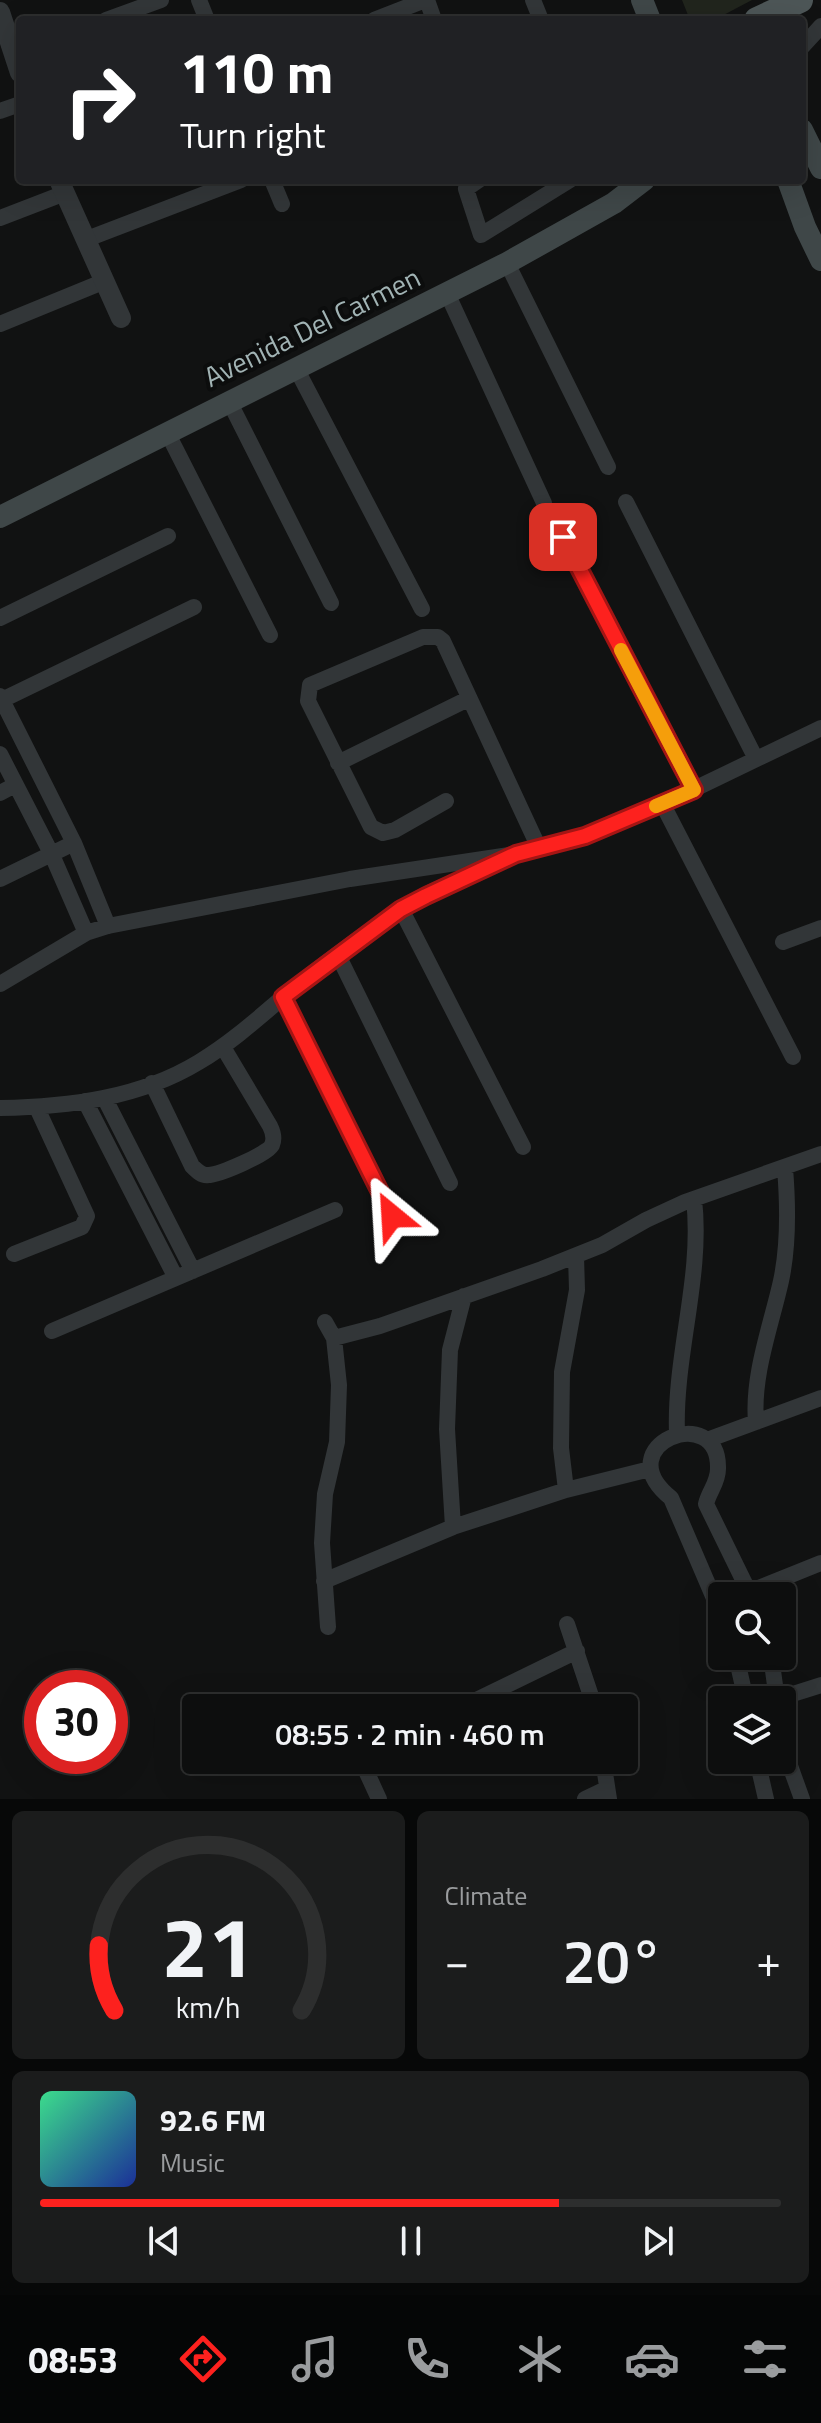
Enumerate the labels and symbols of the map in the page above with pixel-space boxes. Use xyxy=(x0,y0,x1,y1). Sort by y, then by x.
street label: Avenida Del Carmen xyxy=(196,255,427,398)
pin xyxy=(529,503,597,571)
position arrow xyxy=(350,1174,434,1258)
speed limit sign: 30 xyxy=(24,1670,128,1774)

